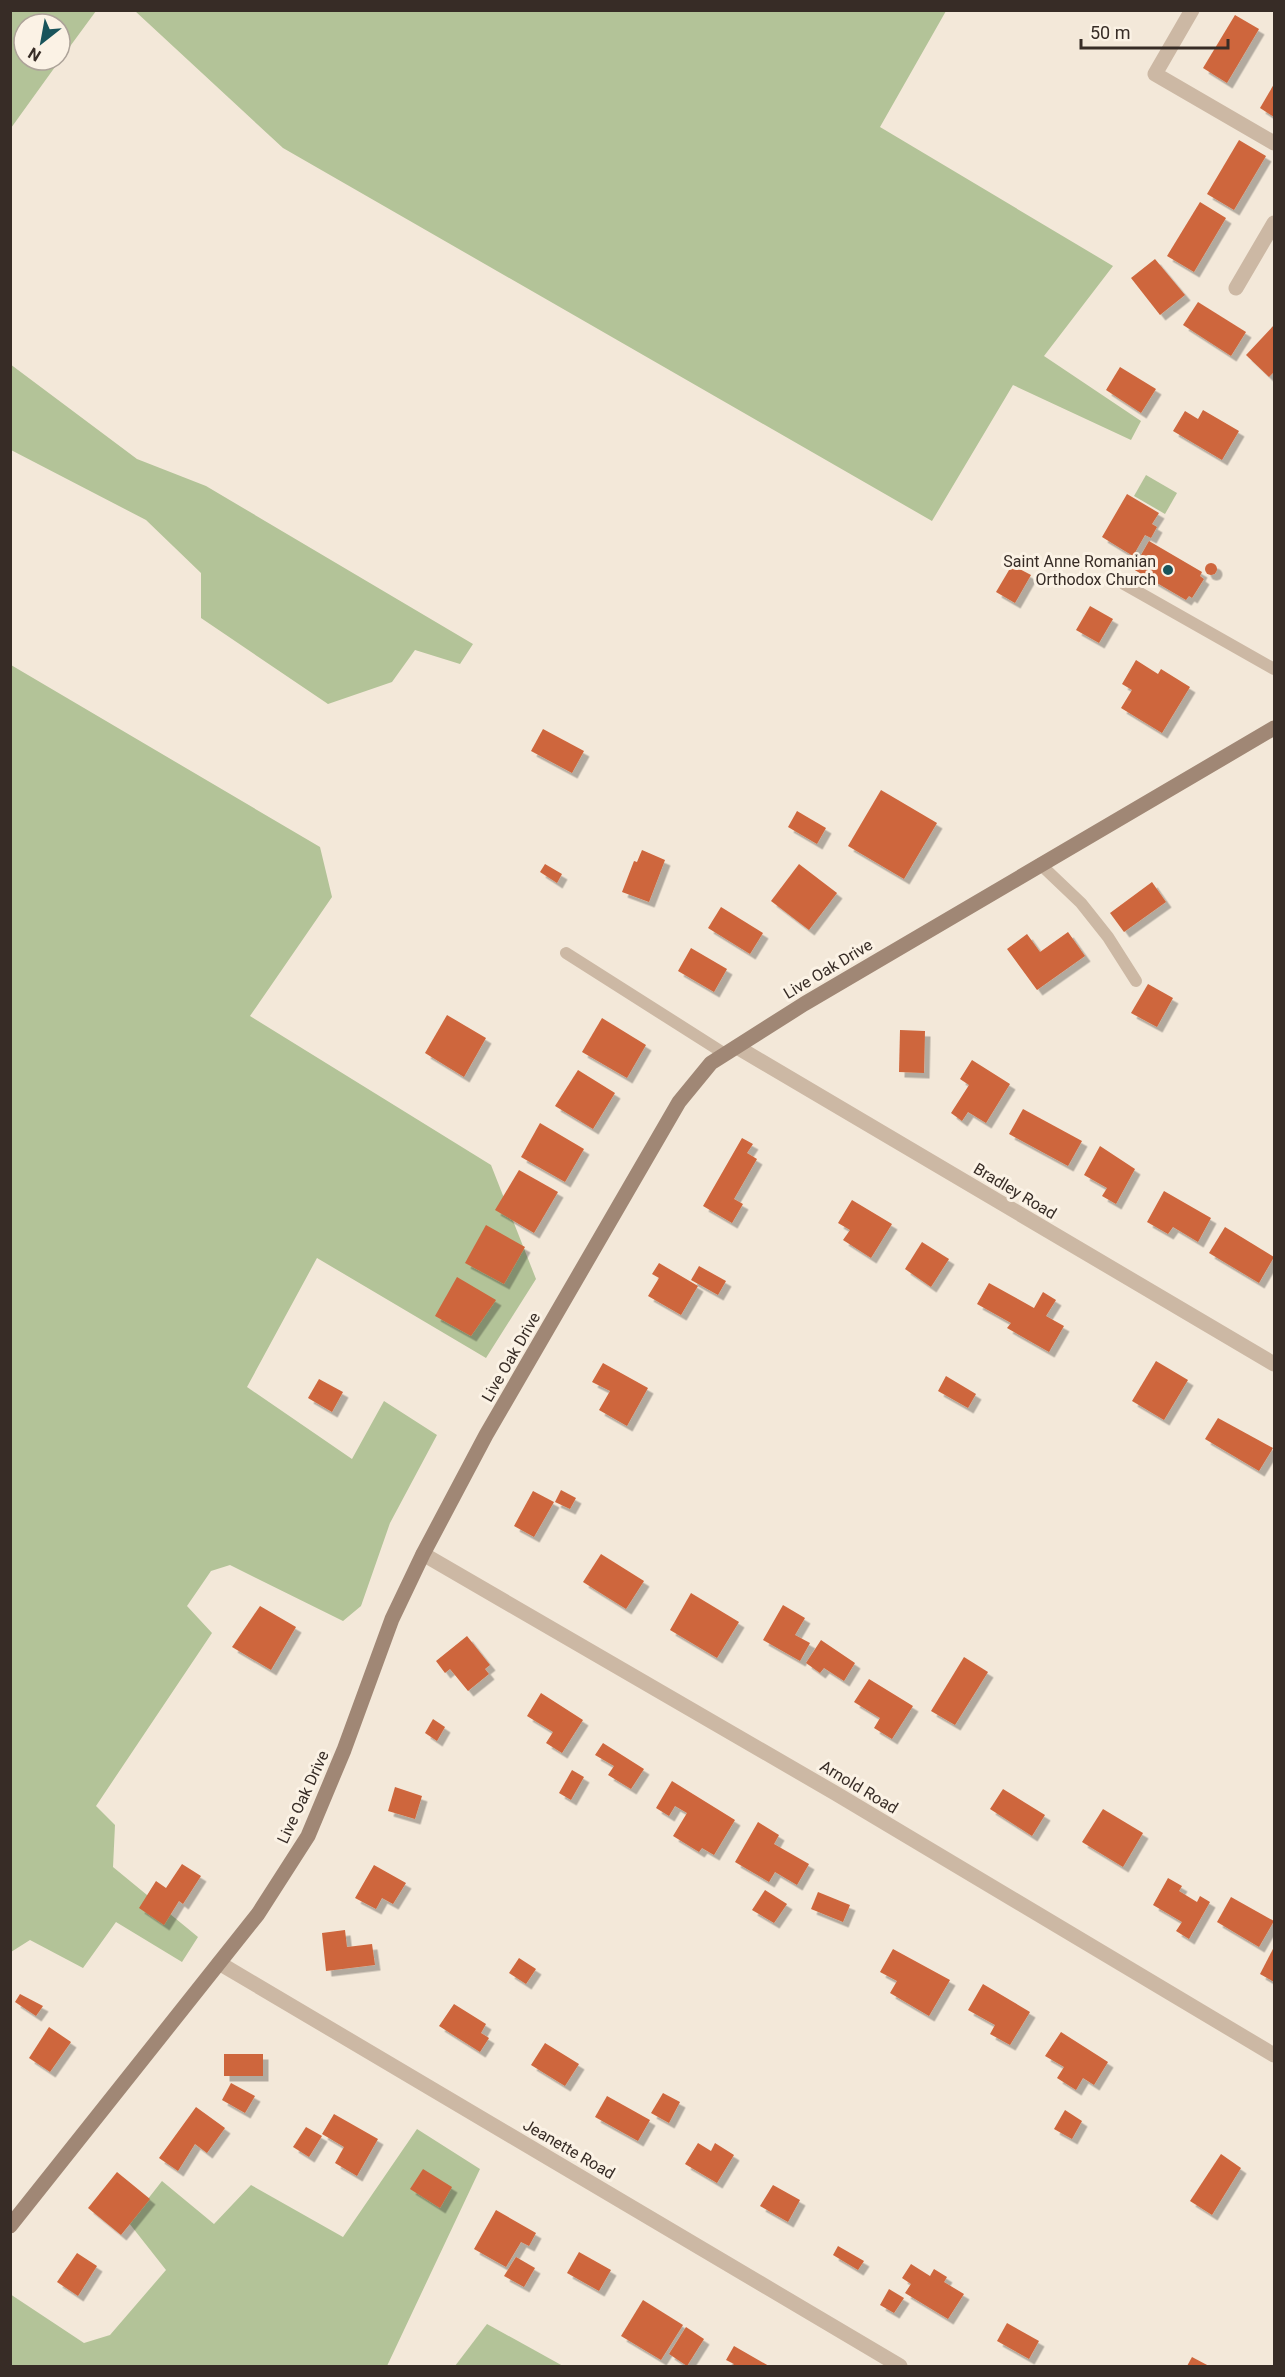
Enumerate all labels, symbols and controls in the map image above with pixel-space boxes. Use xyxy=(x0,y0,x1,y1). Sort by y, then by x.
north arrow xyxy=(12,12,72,72)
scale bar xyxy=(1081,12,1228,50)
text: 50 m xyxy=(1090,22,1130,43)
text: N xyxy=(25,43,44,65)
place label: Saint Anne Romanian Orthodox Church xyxy=(1003,552,1156,589)
marker: Saint Anne Romanian Orthodox Church xyxy=(1161,563,1175,577)
street label: Live Oak Drive xyxy=(780,935,876,1003)
street label: Bradley Road xyxy=(970,1159,1060,1223)
street label: Live Oak Drive xyxy=(478,1309,544,1405)
street label: Live Oak Drive xyxy=(273,1748,333,1846)
street label: Arnold Road xyxy=(817,1756,901,1818)
street label: Jeanette Road xyxy=(520,2115,618,2183)

